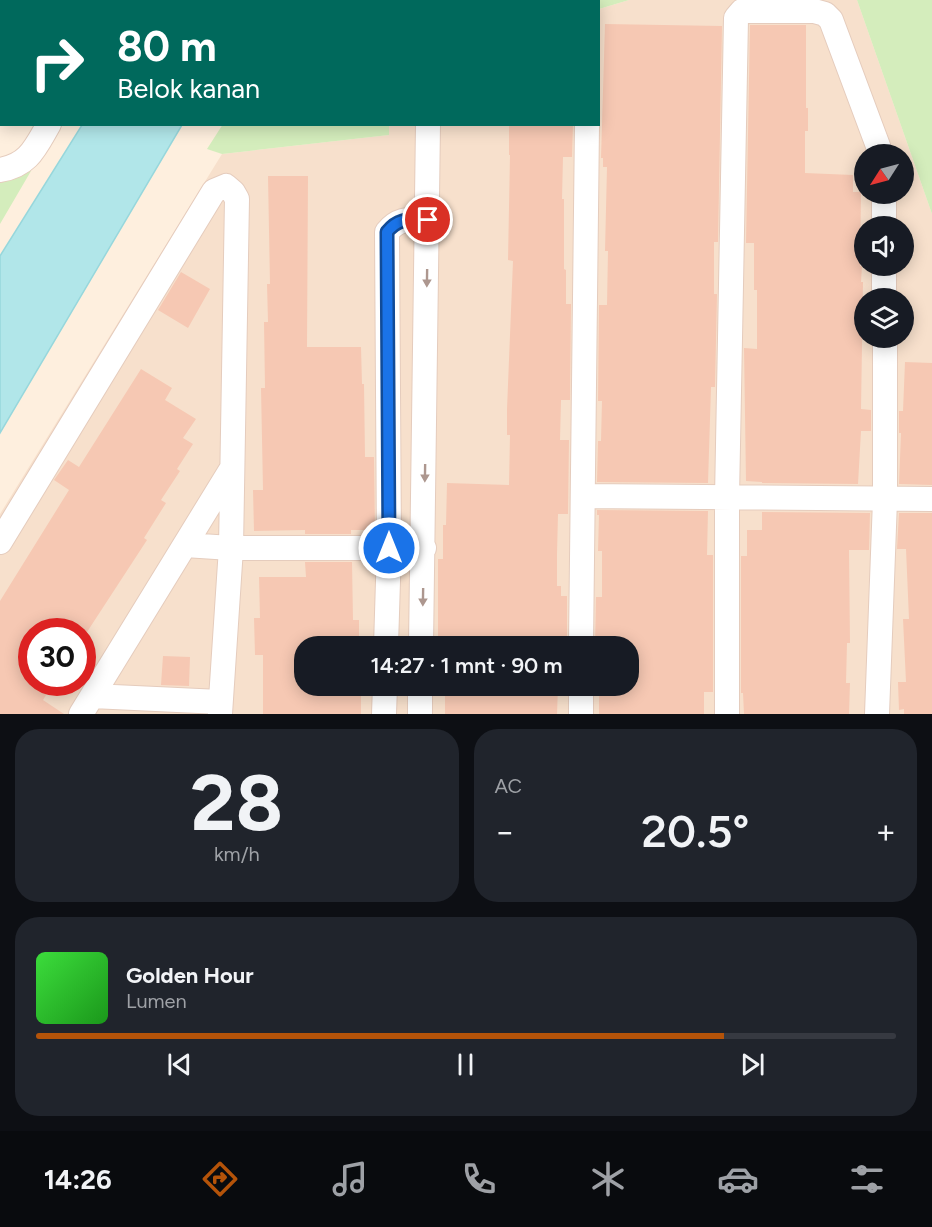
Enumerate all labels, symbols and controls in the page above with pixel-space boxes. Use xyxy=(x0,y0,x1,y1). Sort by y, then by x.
text: 80 m xyxy=(117,21,217,72)
icon: right xyxy=(18,24,96,102)
text: Belok kanan xyxy=(117,72,260,105)
north arrow xyxy=(854,144,914,204)
map controls xyxy=(854,144,914,348)
pin xyxy=(402,194,453,245)
icon: arrive xyxy=(411,203,444,236)
button: sound xyxy=(854,216,914,276)
one-way arrow xyxy=(422,269,432,288)
button: layers xyxy=(854,288,914,348)
one-way arrow xyxy=(420,464,430,483)
position arrow xyxy=(357,516,421,580)
one-way arrow xyxy=(418,588,427,607)
speed limit sign: 30 xyxy=(18,618,96,696)
text: 14:27 · 1 mnt · 90 m xyxy=(370,652,563,679)
text: 28 xyxy=(190,756,283,850)
text: AC xyxy=(495,774,522,798)
text: 20.5° xyxy=(641,804,749,858)
text: − xyxy=(495,812,515,851)
text: + xyxy=(875,812,896,851)
text: km/h xyxy=(214,842,260,866)
text: Golden Hour xyxy=(126,962,254,989)
text: Lumen xyxy=(126,989,187,1013)
icon: previous xyxy=(163,1048,196,1081)
icon: pause xyxy=(449,1048,482,1081)
icon: next xyxy=(736,1048,769,1081)
icon: directions xyxy=(199,1158,241,1200)
icon: music xyxy=(329,1158,371,1200)
icon: phone xyxy=(458,1158,500,1200)
icon: climate xyxy=(587,1158,629,1200)
icon: car xyxy=(717,1158,759,1200)
icon: filters xyxy=(846,1158,888,1200)
text: 14:26 xyxy=(44,1163,112,1196)

